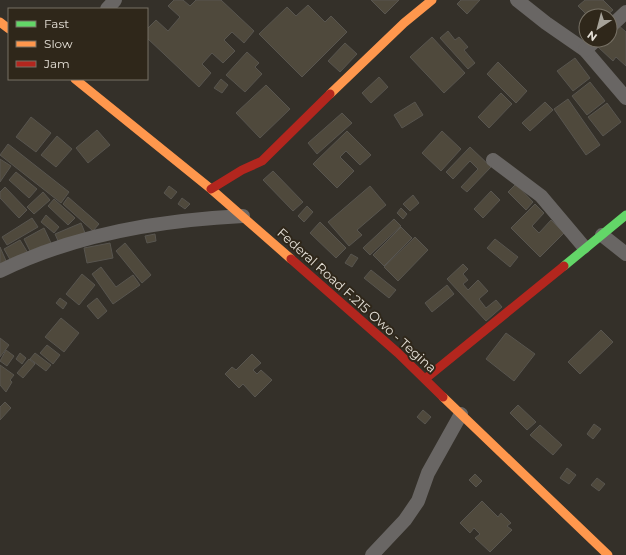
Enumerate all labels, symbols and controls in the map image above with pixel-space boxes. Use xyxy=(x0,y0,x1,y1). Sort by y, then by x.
legend xyxy=(8,8,148,80)
north arrow xyxy=(578,8,618,48)
text: Fast xyxy=(44,16,69,31)
text: N xyxy=(584,28,600,44)
text: Slow xyxy=(44,36,73,51)
text: Jam xyxy=(43,56,70,71)
street label: Federal Road F.215 Owo - Tegina xyxy=(274,224,440,376)

